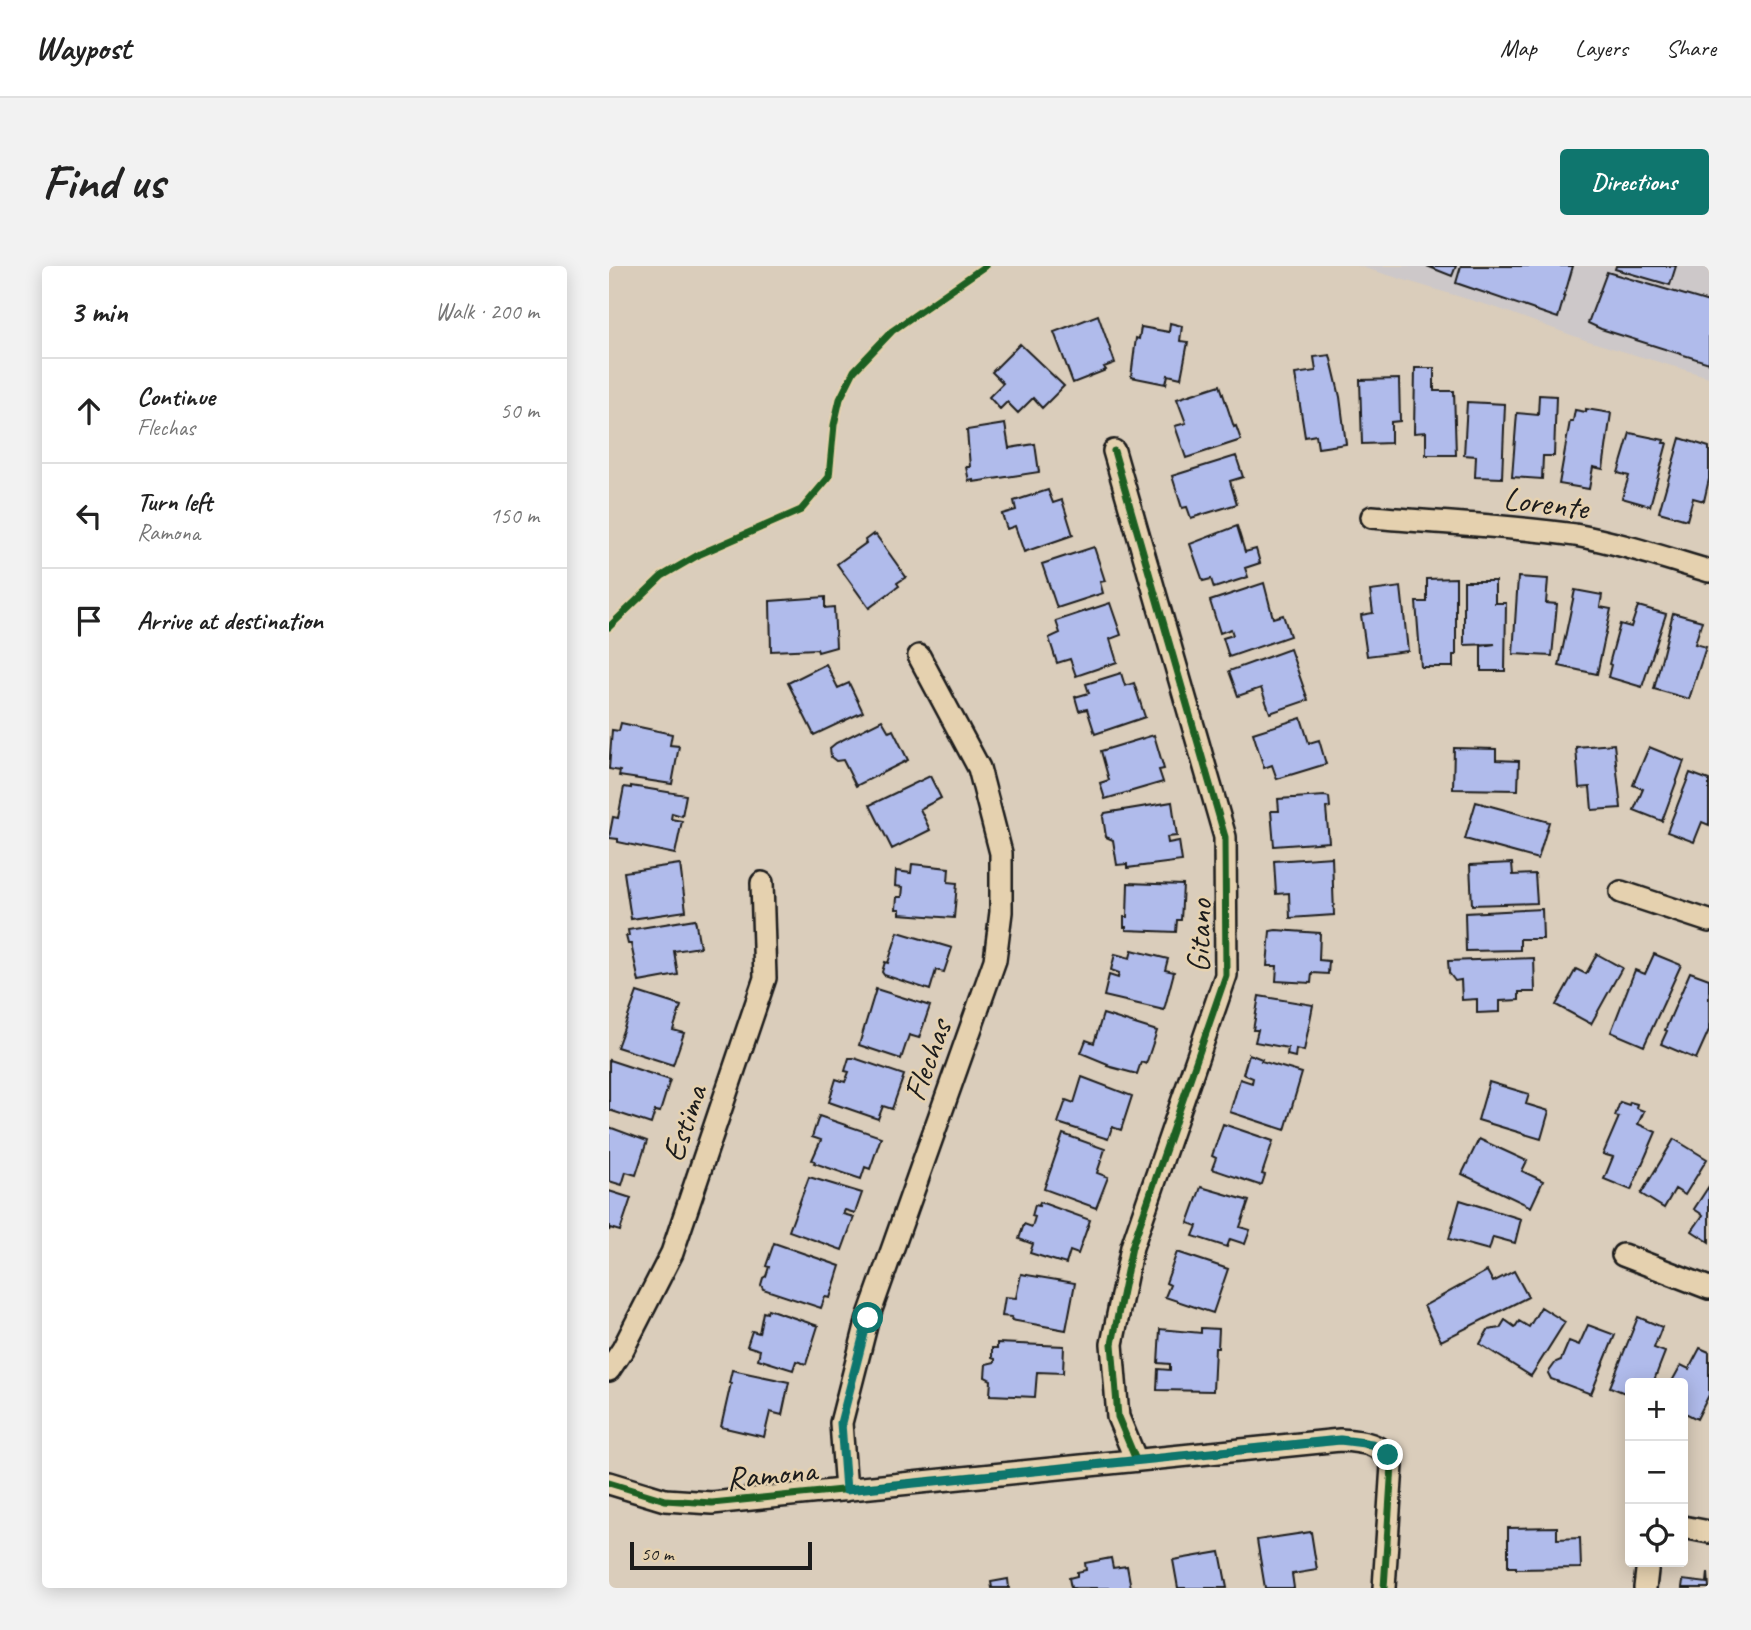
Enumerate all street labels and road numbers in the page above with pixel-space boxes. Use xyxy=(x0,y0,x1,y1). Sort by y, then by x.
street label: Lorente xyxy=(1501,477,1593,529)
street label: Gitano xyxy=(1177,897,1221,973)
street label: Flechas xyxy=(893,1012,962,1107)
street label: Estima xyxy=(651,1078,717,1167)
street label: Ramona xyxy=(724,1448,821,1500)

